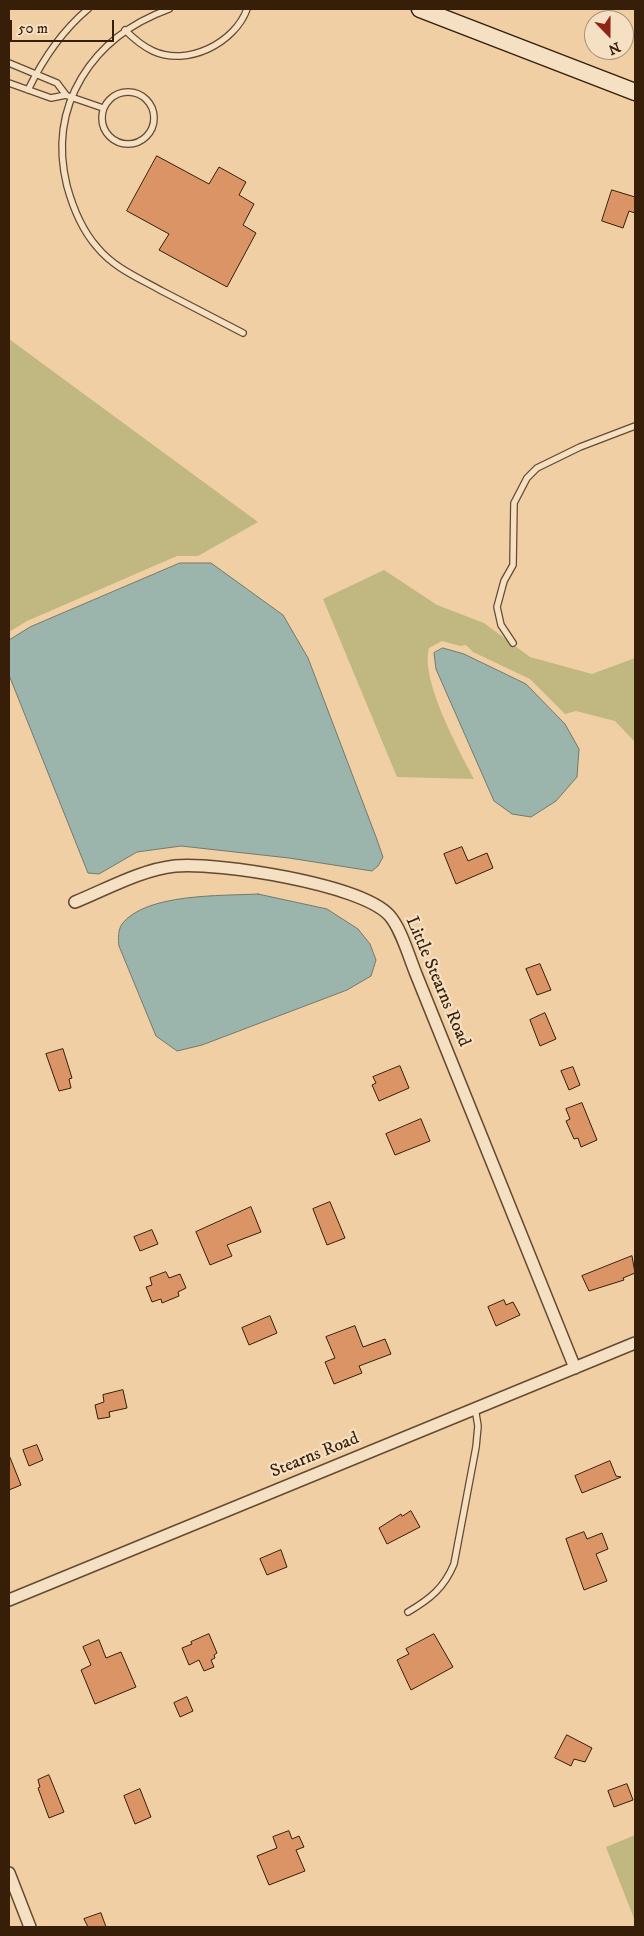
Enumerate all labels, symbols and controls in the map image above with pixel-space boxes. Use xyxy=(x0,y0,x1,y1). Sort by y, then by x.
scale bar xyxy=(12,10,116,42)
north arrow xyxy=(584,10,634,60)
text: 50 m xyxy=(18,19,48,38)
text: N xyxy=(606,37,623,58)
street label: Little Stearns Road xyxy=(400,914,474,1050)
street label: Stearns Road xyxy=(268,1428,362,1484)

